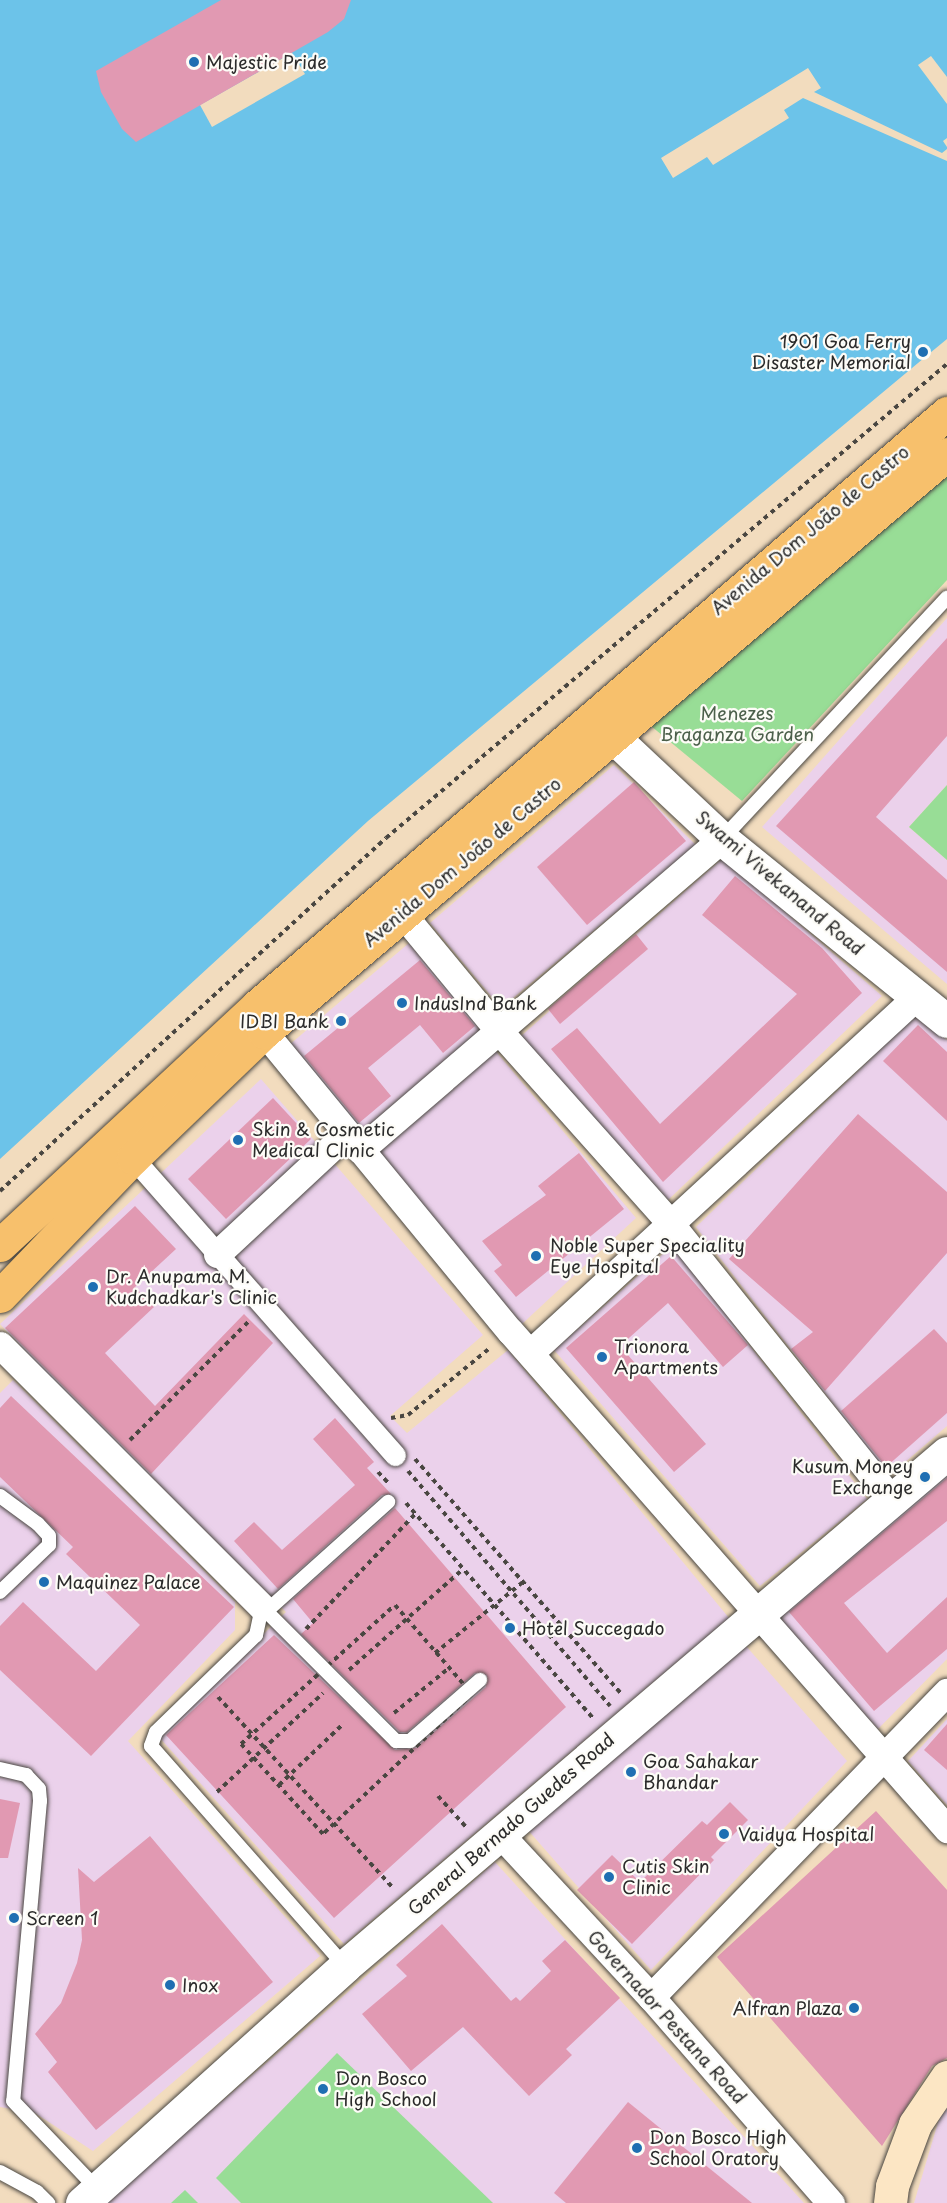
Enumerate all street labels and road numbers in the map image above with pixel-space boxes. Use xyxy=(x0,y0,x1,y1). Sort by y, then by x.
street label: Avenida Dom João de Castro xyxy=(706,441,914,619)
street label: Avenida Dom João de Castro xyxy=(358,773,566,951)
street label: Swami Vivekanand Road xyxy=(691,806,869,960)
street label: General Bernado Guedes Road xyxy=(403,1728,619,1920)
street label: Governador Pestana Road xyxy=(583,1925,751,2109)

